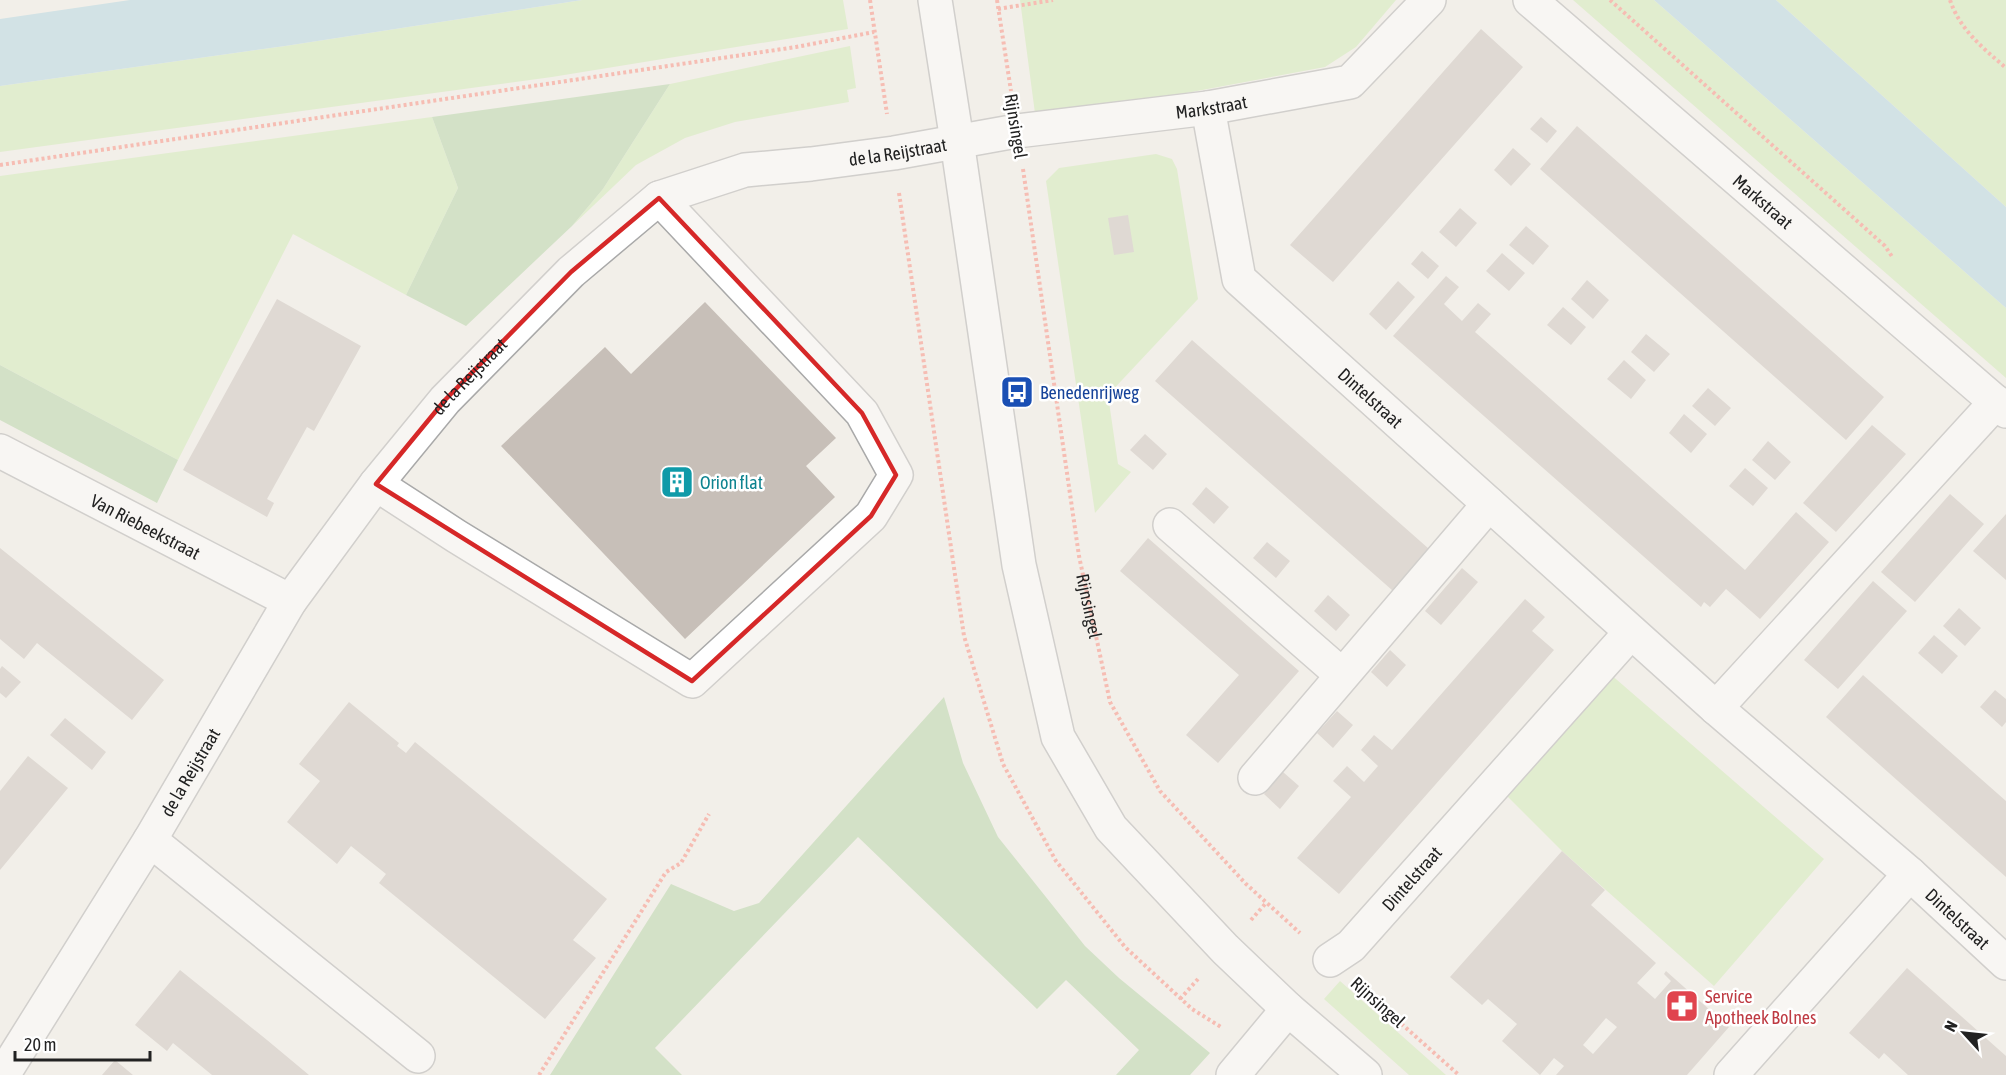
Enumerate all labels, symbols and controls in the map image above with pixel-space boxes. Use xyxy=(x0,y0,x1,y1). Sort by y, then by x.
street label: Markstraat xyxy=(1174,91,1249,122)
street label: Rijnsingel xyxy=(1001,92,1032,160)
street label: de la Reijstraat xyxy=(848,133,948,169)
street label: Markstraat xyxy=(1729,170,1797,233)
street label: de la Reijstraat xyxy=(427,333,511,419)
street label: Dintelstraat xyxy=(1334,363,1407,432)
bus stop icon: Benedenrijweg xyxy=(999,374,1035,410)
place label: Benedenrijweg xyxy=(1040,382,1139,403)
building icon: Orion flat xyxy=(659,464,695,500)
place label: Orion flat xyxy=(700,472,763,493)
street label: Van Riebeekstraat xyxy=(87,489,204,563)
street label: Rijnsingel xyxy=(1073,572,1107,640)
street label: de la Reijstraat xyxy=(156,724,224,820)
street label: Dintelstraat xyxy=(1377,842,1446,915)
street label: Dintelstraat xyxy=(1922,884,1994,953)
street label: Rijnsingel xyxy=(1347,972,1410,1032)
place label: Service Apotheek Bolnes xyxy=(1705,986,1816,1028)
pharmacy icon: Service Apotheek Bolnes xyxy=(1664,988,1700,1024)
north arrow xyxy=(1934,1003,1994,1063)
text: N xyxy=(1940,1018,1961,1034)
scale bar xyxy=(15,1024,150,1062)
text: 20 m xyxy=(24,1034,56,1055)

